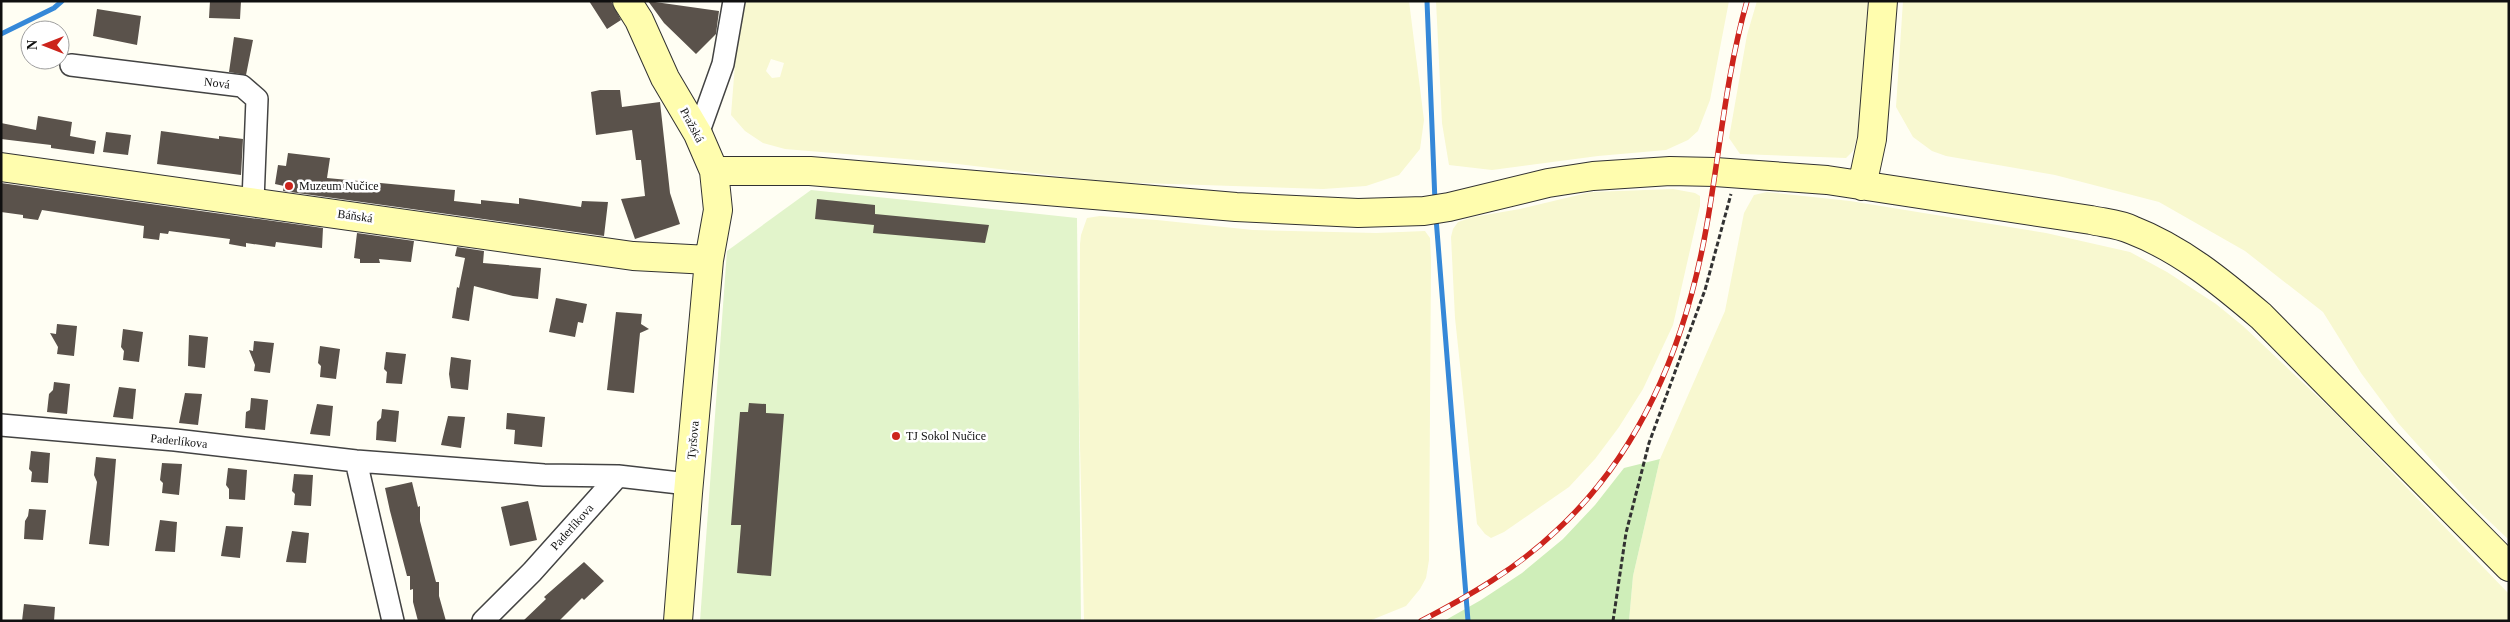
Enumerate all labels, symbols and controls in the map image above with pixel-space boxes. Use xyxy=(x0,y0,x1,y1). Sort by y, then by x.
north arrow xyxy=(20,20,70,70)
text: N xyxy=(25,40,40,50)
street label: Nová xyxy=(203,74,231,92)
street label: Pražská xyxy=(677,105,707,145)
place label: Muzeum Nučice xyxy=(299,179,379,193)
marker: Muzeum Nučice xyxy=(283,180,295,192)
street label: Báňská xyxy=(337,207,374,225)
street label: Tyršova xyxy=(684,420,702,460)
place label: TJ Sokol Nučice xyxy=(906,429,986,443)
marker: TJ Sokol Nučice xyxy=(890,430,902,442)
street label: Paderlíkova xyxy=(150,431,209,451)
street label: Paderlíkova xyxy=(548,501,597,553)

